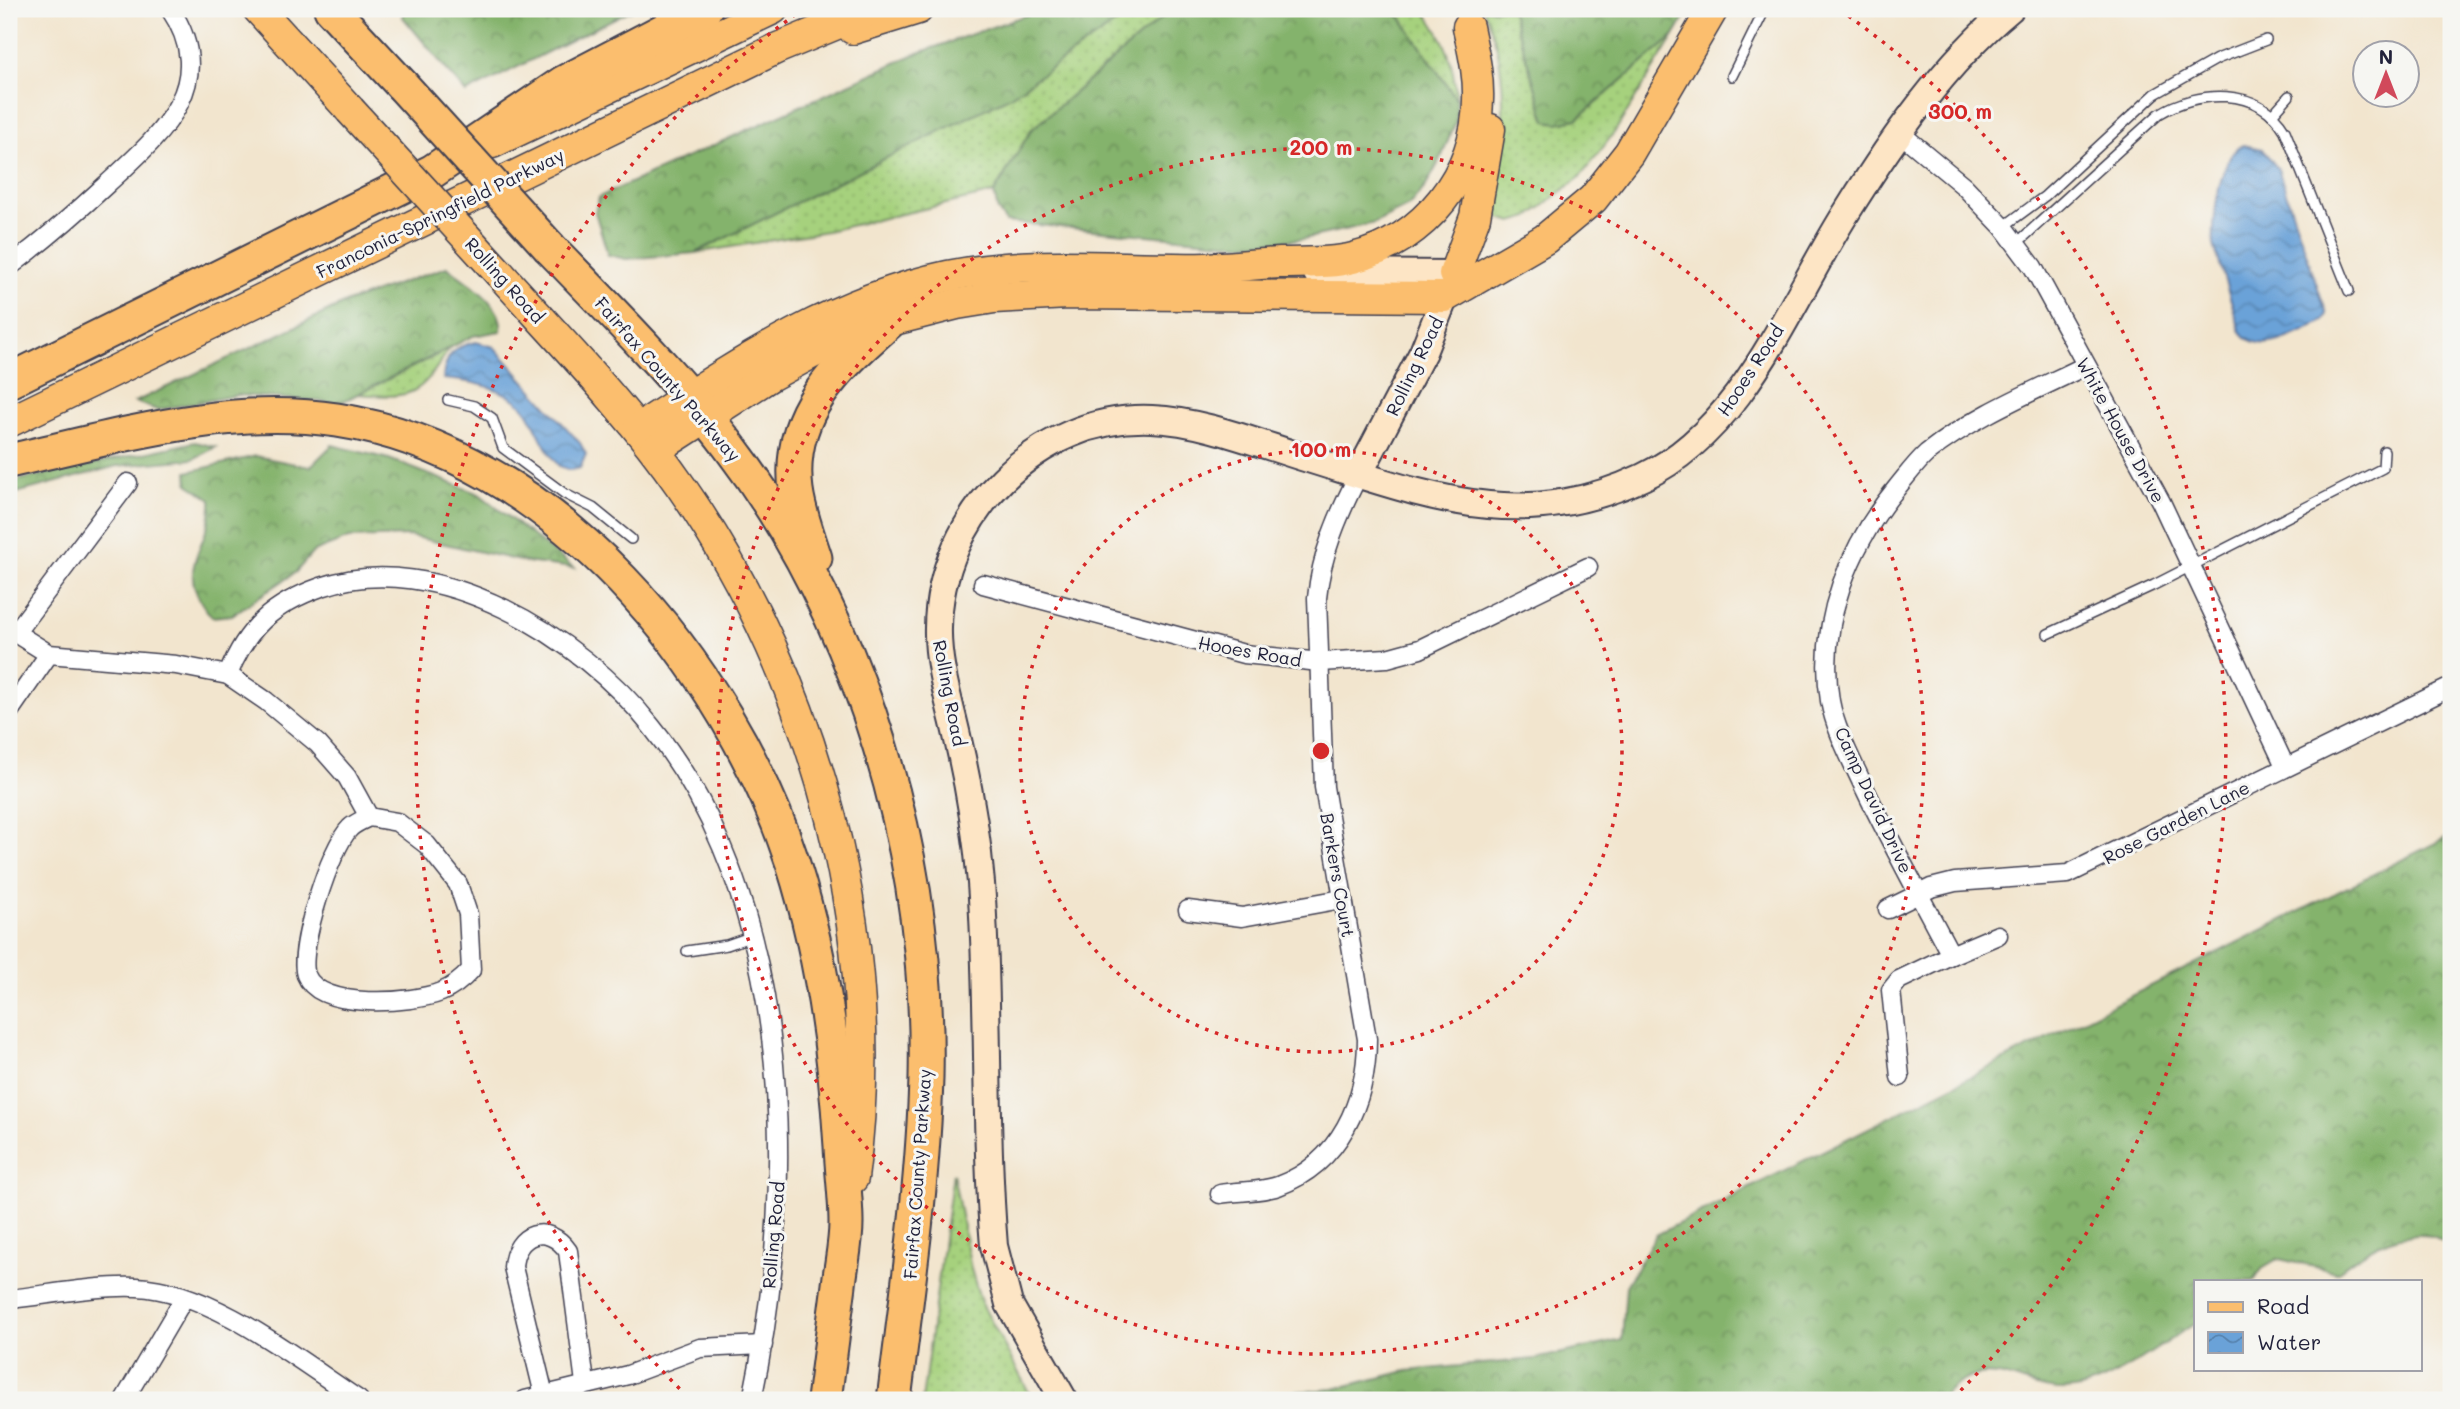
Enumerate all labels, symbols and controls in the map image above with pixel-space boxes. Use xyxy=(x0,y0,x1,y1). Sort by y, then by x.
north arrow xyxy=(2352,38,2422,108)
text: N xyxy=(2379,44,2393,69)
text: 300 m xyxy=(1928,97,1992,124)
text: 200 m xyxy=(1290,133,1352,160)
street label: Franconia-Springfield Parkway xyxy=(312,142,568,284)
street label: Rolling Road xyxy=(460,232,550,328)
street label: Fairfax County Parkway xyxy=(590,292,746,466)
street label: Rolling Road xyxy=(1380,312,1448,420)
street label: Hooes Road xyxy=(1711,320,1789,420)
street label: White House Drive xyxy=(2071,353,2171,507)
text: 100 m xyxy=(1291,435,1351,462)
street label: Hooes Road xyxy=(1196,630,1304,672)
street label: Rolling Road xyxy=(928,638,972,748)
street label: Camp David Drive xyxy=(1830,723,1918,877)
centre of rings xyxy=(1309,739,1333,763)
street label: Rose Garden Lane xyxy=(2099,775,2253,869)
street label: Barkers Court xyxy=(1315,811,1361,939)
street label: Fairfax County Parkway xyxy=(898,1068,936,1280)
street label: Rolling Road xyxy=(756,1180,790,1290)
legend xyxy=(2194,1280,2422,1370)
text: Road xyxy=(2257,1292,2309,1319)
text: Water xyxy=(2257,1328,2321,1355)

